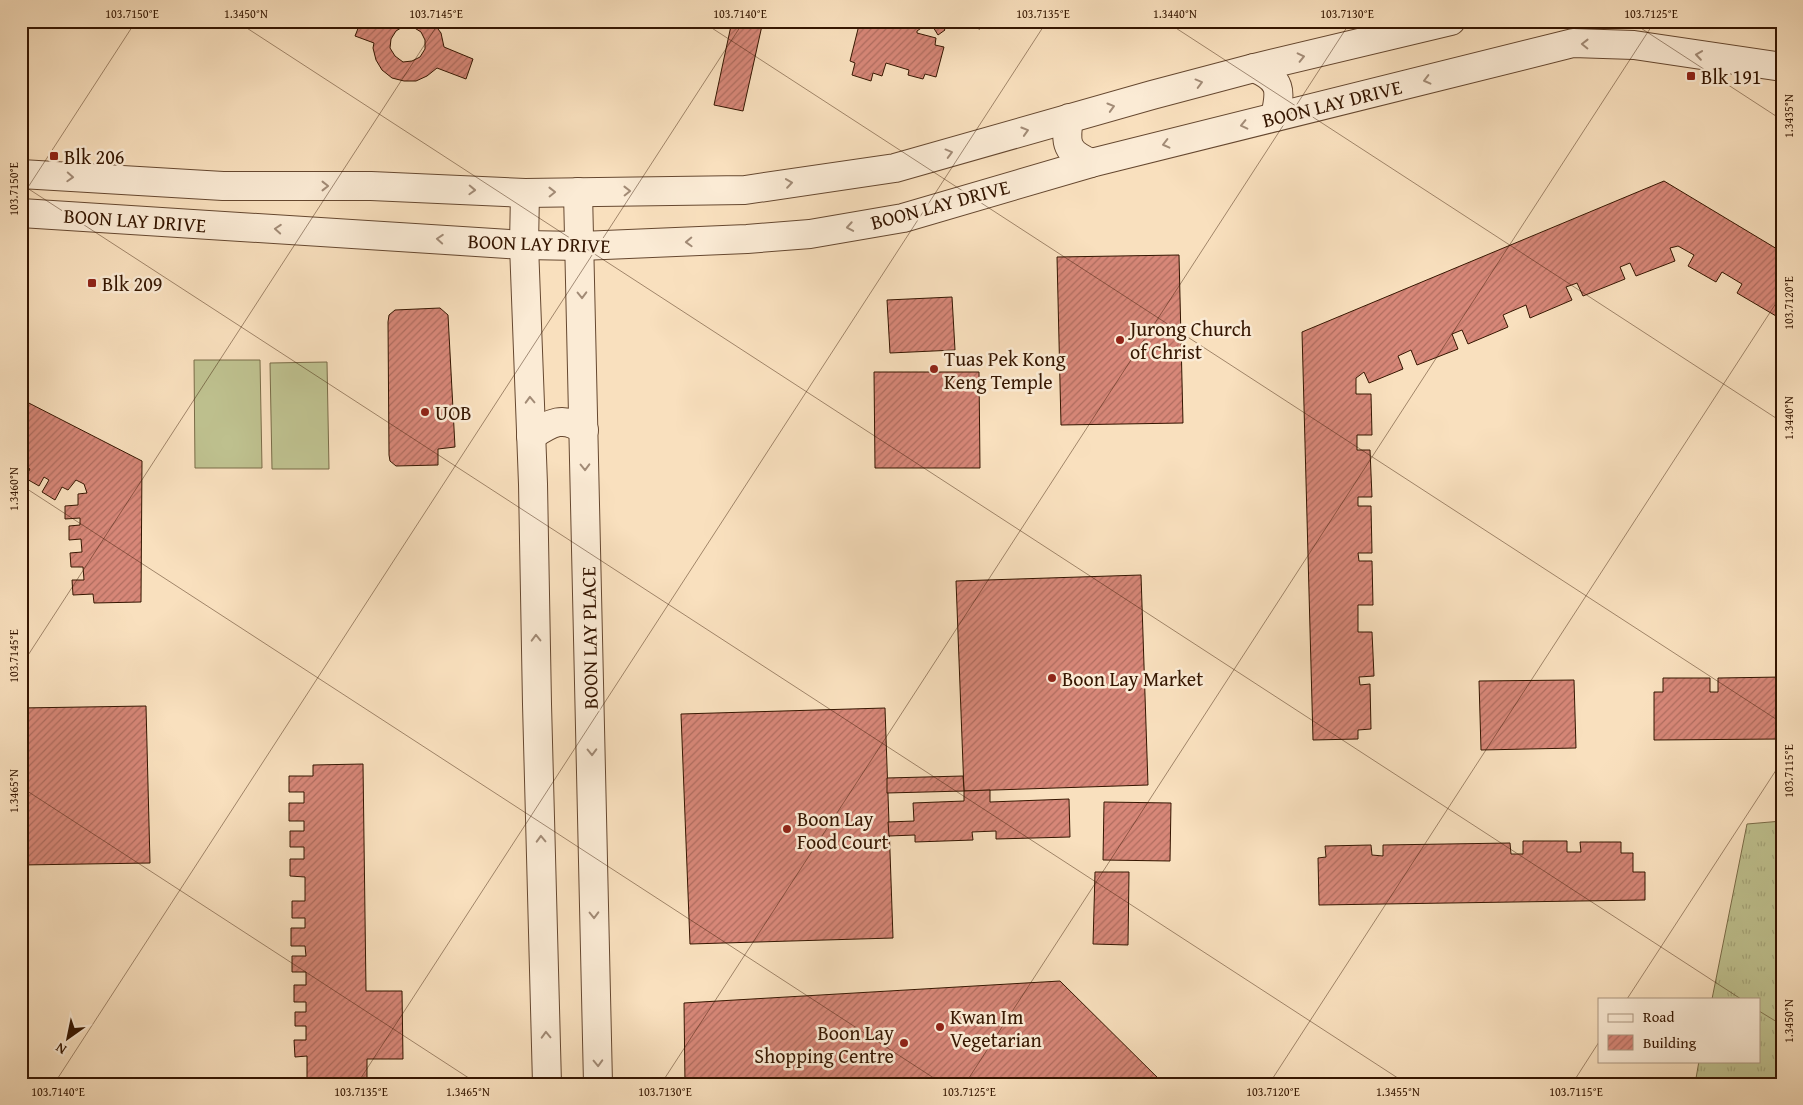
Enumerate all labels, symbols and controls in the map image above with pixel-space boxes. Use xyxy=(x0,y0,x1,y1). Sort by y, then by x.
text: 103.7150°E xyxy=(105,5,159,22)
text: 1.3450°N xyxy=(224,5,268,22)
text: 103.7145°E xyxy=(409,5,463,22)
text: 103.7140°E xyxy=(713,5,767,22)
text: 103.7135°E xyxy=(1016,5,1070,22)
text: 1.3440°N xyxy=(1153,5,1197,22)
text: 103.7130°E xyxy=(1320,5,1374,22)
text: 103.7125°E xyxy=(1624,5,1678,22)
one-way arrow xyxy=(1581,39,1588,49)
one-way arrow xyxy=(1695,50,1703,60)
one-way arrow xyxy=(1297,52,1306,63)
place label: Blk 191 xyxy=(1701,62,1761,91)
marker: Blk 191 xyxy=(1685,70,1697,82)
street label: BOON LAY DRIVE xyxy=(1259,72,1405,134)
one-way arrow xyxy=(1423,74,1432,85)
one-way arrow xyxy=(1195,78,1203,88)
text: 1.3435°N xyxy=(1780,94,1797,138)
one-way arrow xyxy=(1106,102,1114,112)
one-way arrow xyxy=(1240,119,1249,130)
one-way arrow xyxy=(1021,127,1029,137)
one-way arrow xyxy=(1161,138,1170,149)
place label: Blk 206 xyxy=(64,142,124,171)
one-way arrow xyxy=(944,149,952,159)
marker: Blk 206 xyxy=(48,150,60,162)
text: 103.7150°E xyxy=(5,162,22,216)
one-way arrow xyxy=(66,172,74,183)
street label: BOON LAY DRIVE xyxy=(867,172,1013,236)
one-way arrow xyxy=(785,178,793,189)
one-way arrow xyxy=(321,181,329,191)
one-way arrow xyxy=(469,185,477,196)
one-way arrow xyxy=(624,186,631,196)
one-way arrow xyxy=(548,187,556,197)
street label: BOON LAY DRIVE xyxy=(63,201,207,239)
one-way arrow xyxy=(846,221,854,232)
one-way arrow xyxy=(274,224,282,235)
street label: BOON LAY DRIVE xyxy=(467,226,611,260)
one-way arrow xyxy=(436,234,444,245)
one-way arrow xyxy=(685,236,693,247)
place label: Blk 209 xyxy=(102,269,162,298)
text: 103.7120°E xyxy=(1780,276,1797,330)
marker: Blk 209 xyxy=(86,277,98,289)
one-way arrow xyxy=(576,291,587,299)
place label: Jurong Church of Christ xyxy=(1127,314,1252,366)
marker: Jurong Church of Christ xyxy=(1114,334,1126,346)
place label: Tuas Pek Kong Keng Temple xyxy=(944,344,1066,396)
marker: Tuas Pek Kong Keng Temple xyxy=(928,363,940,375)
one-way arrow xyxy=(524,396,535,404)
text: 1.3440°N xyxy=(1780,396,1797,440)
place label: UOB xyxy=(435,398,472,427)
marker: UOB xyxy=(419,406,431,418)
one-way arrow xyxy=(580,464,590,471)
text: 1.3460°N xyxy=(5,467,22,511)
street label: BOON LAY PLACE xyxy=(573,566,605,710)
text: 103.7145°E xyxy=(5,629,22,683)
one-way arrow xyxy=(530,634,541,642)
place label: Boon Lay Market xyxy=(1062,664,1203,693)
marker: Boon Lay Market xyxy=(1046,672,1058,684)
text: 103.7115°E xyxy=(1780,744,1797,798)
one-way arrow xyxy=(587,748,597,756)
text: 1.3465°N xyxy=(5,769,22,813)
place label: Boon Lay Food Court xyxy=(797,804,889,856)
marker: Boon Lay Food Court xyxy=(781,823,793,835)
one-way arrow xyxy=(535,835,546,843)
one-way arrow xyxy=(589,911,599,919)
legend xyxy=(1598,998,1760,1062)
text: 1.3450°N xyxy=(1780,999,1797,1043)
place label: Kwan Im Vegetarian xyxy=(950,1002,1042,1054)
text: Road xyxy=(1643,1006,1674,1027)
north arrow xyxy=(42,1012,92,1062)
place label: Boon Lay Shopping Centre xyxy=(754,1018,894,1070)
marker: Kwan Im Vegetarian xyxy=(934,1021,946,1033)
one-way arrow xyxy=(541,1031,551,1038)
text: Building xyxy=(1643,1032,1697,1053)
marker: Boon Lay Shopping Centre xyxy=(898,1037,910,1049)
text: N xyxy=(51,1038,70,1060)
one-way arrow xyxy=(593,1060,603,1068)
text: 103.7140°E xyxy=(31,1083,85,1100)
text: 103.7135°E xyxy=(334,1083,388,1100)
text: 1.3465°N xyxy=(446,1083,490,1100)
text: 103.7130°E xyxy=(638,1083,692,1100)
text: 103.7125°E xyxy=(942,1083,996,1100)
text: 103.7120°E xyxy=(1246,1083,1300,1100)
text: 1.3455°N xyxy=(1376,1083,1420,1100)
text: 103.7115°E xyxy=(1549,1083,1603,1100)

